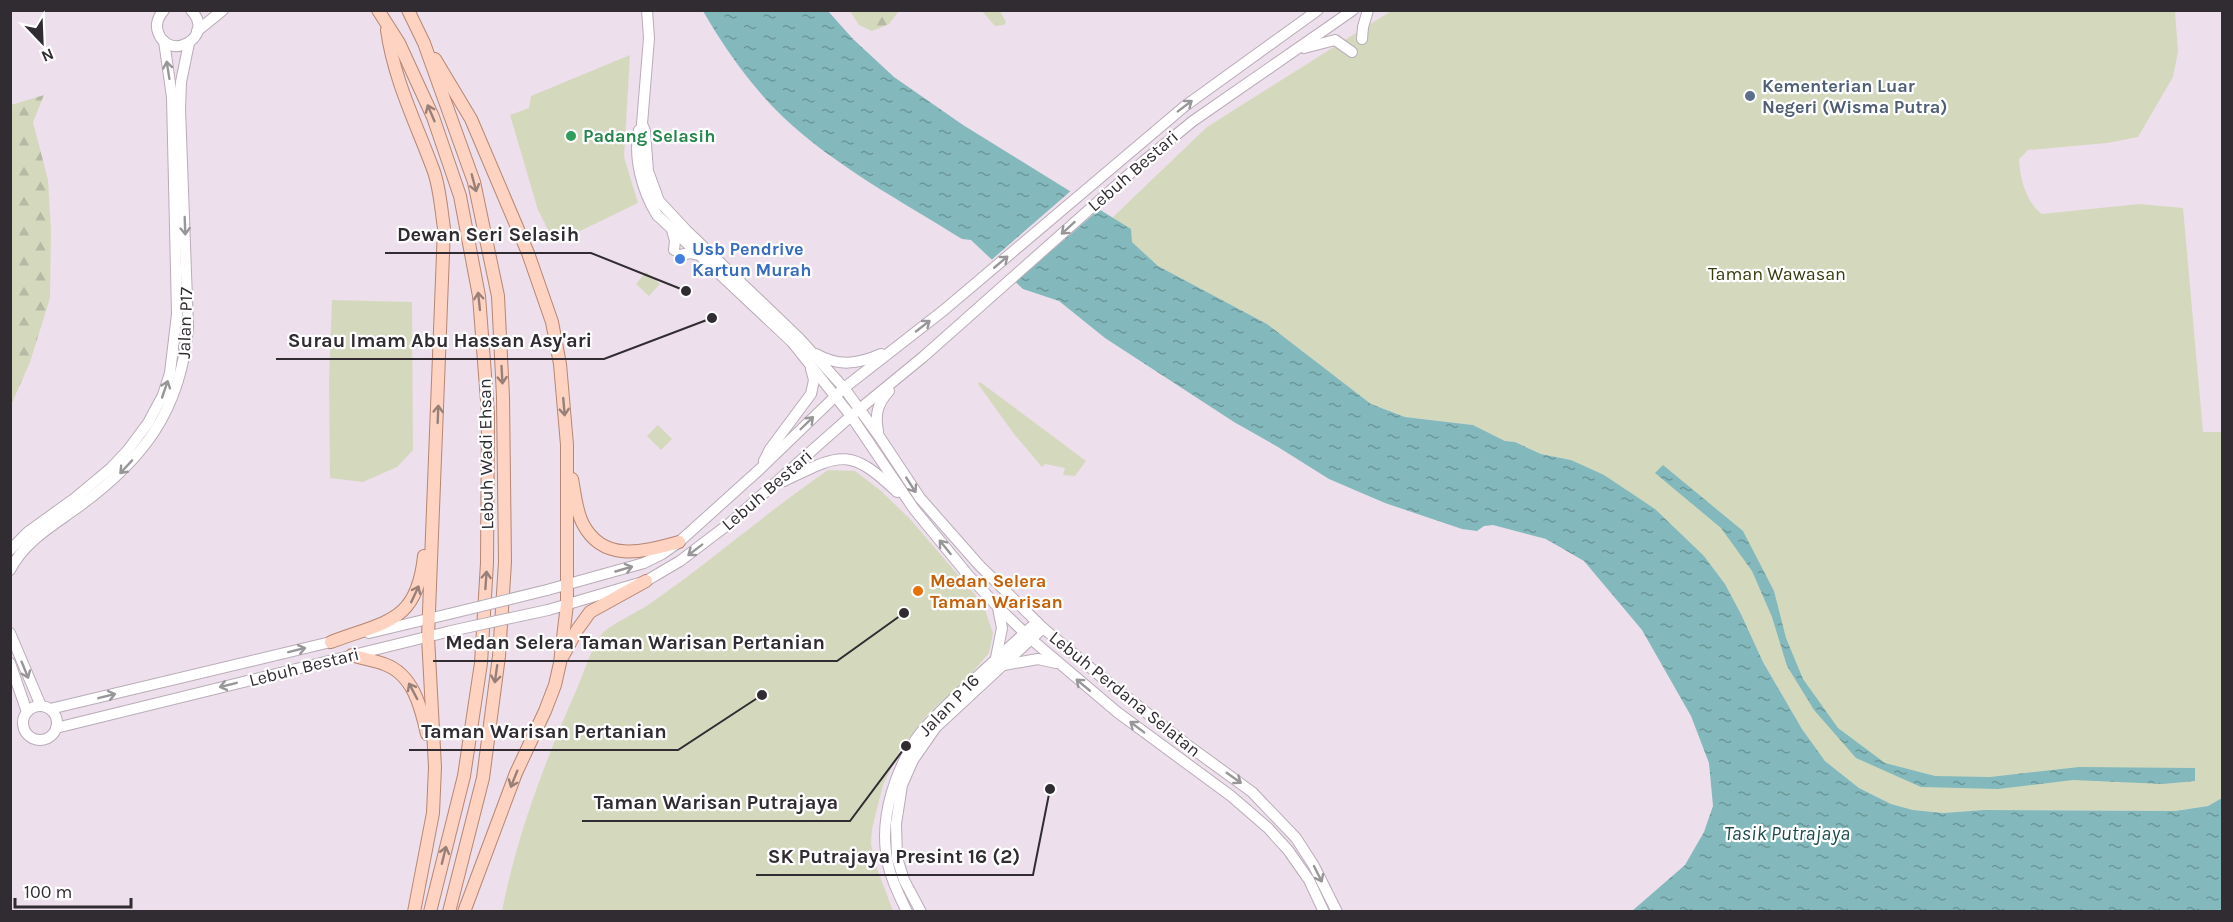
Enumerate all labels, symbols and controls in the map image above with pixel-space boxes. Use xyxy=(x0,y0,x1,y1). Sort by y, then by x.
north arrow xyxy=(12,12,72,72)
text: N xyxy=(39,44,57,66)
one-way arrow xyxy=(163,60,174,80)
place label: Kementerian Luar Negeri (Wisma Putra) xyxy=(1762,75,1947,118)
marker: Kementerian Luar Negeri (Wisma Putra) xyxy=(1743,89,1757,103)
one-way arrow xyxy=(1177,100,1193,113)
one-way arrow xyxy=(425,104,436,122)
place label: Padang Selasih xyxy=(583,125,715,147)
street label: Lebuh Bestari xyxy=(1083,126,1183,216)
marker: Padang Selasih xyxy=(564,129,578,143)
one-way arrow xyxy=(468,173,480,192)
callout: Dewan Seri Selasih xyxy=(385,215,591,253)
one-way arrow xyxy=(179,216,191,236)
one-way arrow xyxy=(1061,221,1076,235)
text: Dewan Seri Selasih xyxy=(397,223,579,246)
place label: Usb Pendrive Kartun Murah xyxy=(692,238,811,281)
marker: Usb Pendrive Kartun Murah xyxy=(673,252,687,266)
one-way arrow xyxy=(993,255,1008,269)
park label: Taman Wawasan xyxy=(1708,263,1846,285)
street label: Jalan P17 xyxy=(173,286,197,359)
one-way arrow xyxy=(473,292,484,311)
one-way arrow xyxy=(915,320,931,333)
callout: Surau Imam Abu Hassan Asy'ari xyxy=(276,321,604,359)
text: Surau Imam Abu Hassan Asy'ari xyxy=(288,329,592,352)
one-way arrow xyxy=(496,364,508,384)
street label: Lebuh Wadi Ehsan xyxy=(474,378,498,530)
one-way arrow xyxy=(160,380,171,399)
one-way arrow xyxy=(558,397,569,417)
one-way arrow xyxy=(432,405,444,425)
one-way arrow xyxy=(800,416,815,431)
street label: Lebuh Bestari xyxy=(717,445,817,535)
one-way arrow xyxy=(119,460,133,475)
one-way arrow xyxy=(906,476,918,493)
one-way arrow xyxy=(938,539,951,555)
one-way arrow xyxy=(687,544,703,556)
one-way arrow xyxy=(614,563,633,574)
one-way arrow xyxy=(481,570,492,590)
place label: Medan Selera Taman Warisan xyxy=(930,570,1063,613)
marker: Medan Selera Taman Warisan xyxy=(911,584,925,598)
one-way arrow xyxy=(410,585,421,603)
callout: Medan Selera Taman Warisan Pertanian xyxy=(433,623,837,661)
street label: Lebuh Perdana Selatan xyxy=(1045,626,1205,762)
text: Medan Selera Taman Warisan Pertanian xyxy=(445,631,825,654)
street label: Lebuh Bestari xyxy=(247,643,361,691)
one-way arrow xyxy=(287,644,306,655)
one-way arrow xyxy=(20,660,31,679)
one-way arrow xyxy=(491,664,502,684)
street label: Jalan P 16 xyxy=(914,669,984,741)
one-way arrow xyxy=(1075,678,1091,691)
one-way arrow xyxy=(219,680,238,692)
one-way arrow xyxy=(407,683,419,700)
one-way arrow xyxy=(97,689,116,701)
callout: Taman Warisan Pertanian xyxy=(409,712,678,750)
text: Taman Warisan Pertanian xyxy=(421,720,667,743)
one-way arrow xyxy=(1129,721,1145,734)
one-way arrow xyxy=(508,770,519,788)
one-way arrow xyxy=(1225,772,1241,784)
callout: Taman Warisan Putrajaya xyxy=(582,783,850,821)
text: Taman Warisan Putrajaya xyxy=(594,791,838,814)
water label: Tasik Putrajaya xyxy=(1724,822,1850,845)
callout: SK Putrajaya Presint 16 (2) xyxy=(756,837,1033,875)
text: SK Putrajaya Presint 16 (2) xyxy=(768,845,1020,868)
one-way arrow xyxy=(439,846,451,865)
one-way arrow xyxy=(1313,865,1325,883)
scale bar xyxy=(15,871,130,909)
text: 100 m xyxy=(24,881,72,903)

